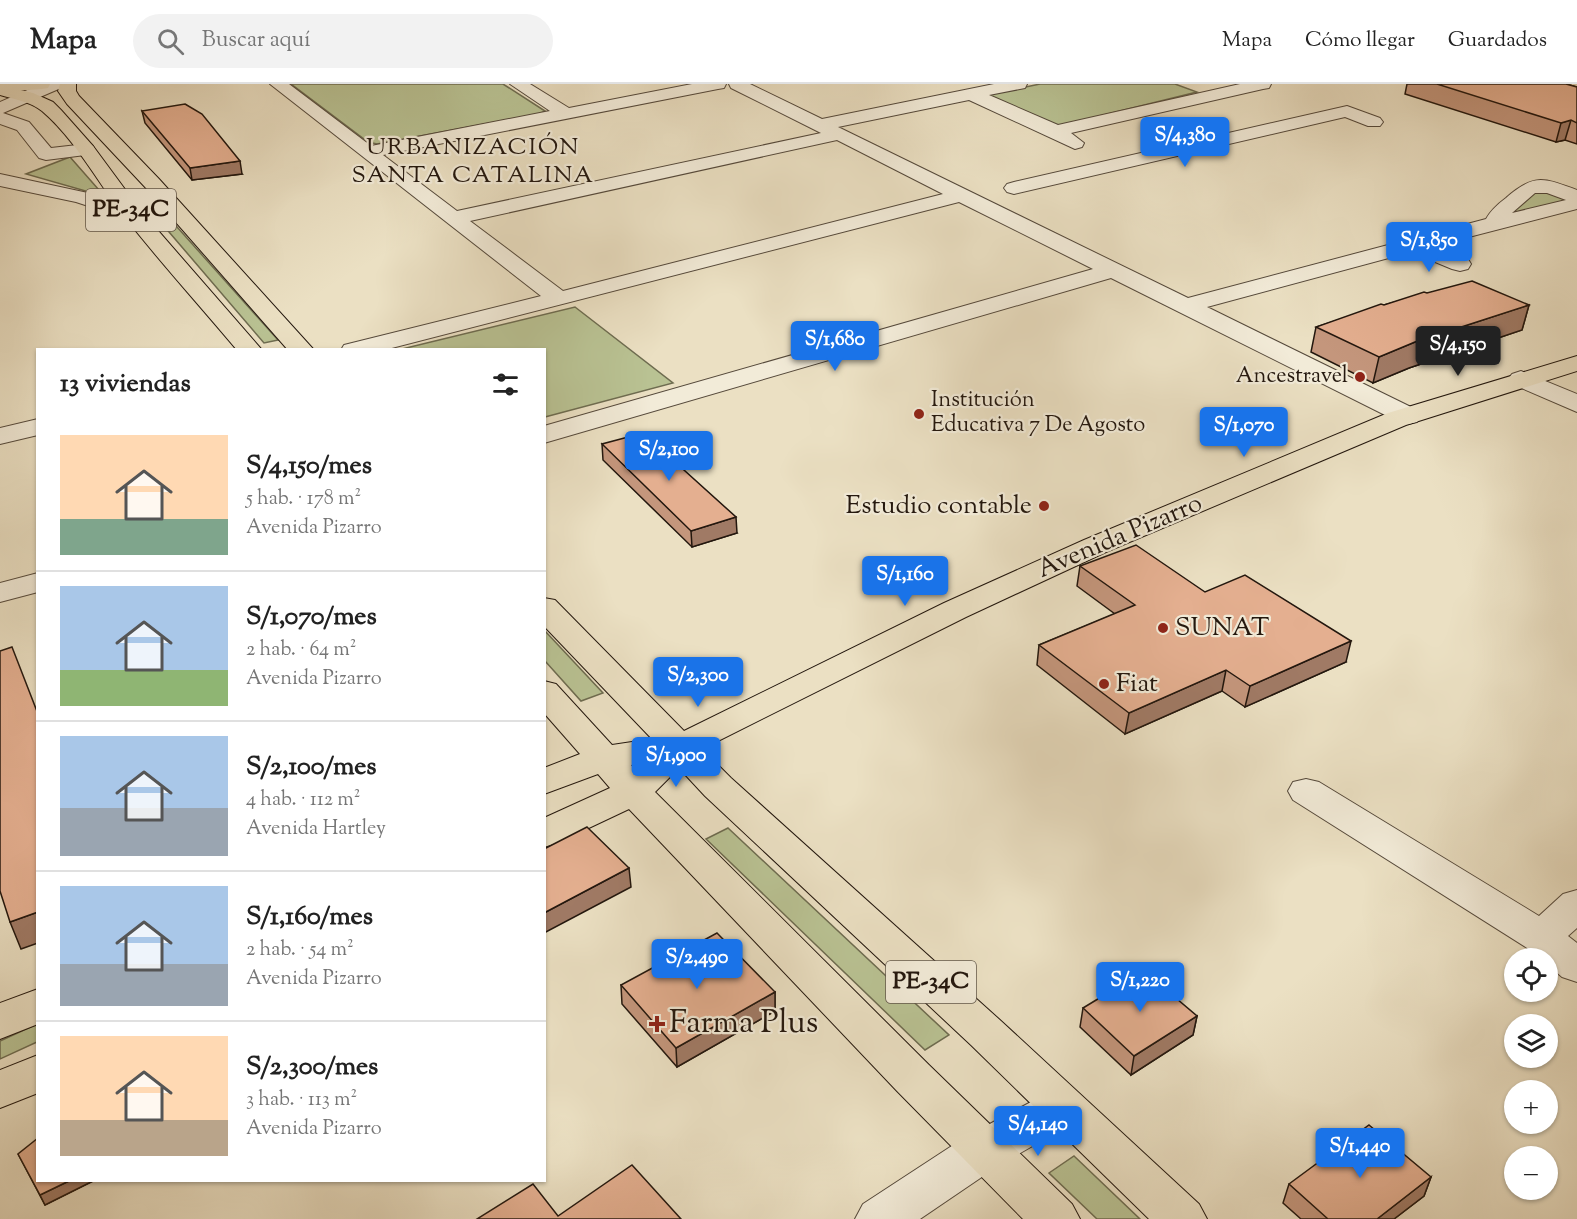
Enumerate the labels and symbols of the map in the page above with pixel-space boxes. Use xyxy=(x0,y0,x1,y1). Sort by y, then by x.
pin: S/4,380 xyxy=(1130,117,1240,168)
district label: URBANIZACIÓN SANTA CATALINA xyxy=(351,131,595,193)
road number: PE-34C xyxy=(86,189,176,231)
pin: S/1,850 xyxy=(1374,222,1484,273)
pin: S/1,680 xyxy=(780,321,890,372)
pin: S/4,150 xyxy=(1403,326,1513,377)
place label: Ancestravel xyxy=(1236,361,1348,393)
marker: Ancestravel xyxy=(1353,370,1367,384)
place label: Institución Educativa 7 De Agosto xyxy=(931,385,1145,442)
marker: Institución Educativa 7 De Agosto xyxy=(912,407,926,421)
pin: S/1,070 xyxy=(1189,407,1299,458)
pin: S/2,100 xyxy=(614,431,724,482)
street label: Avenida Pizarro xyxy=(1032,486,1208,588)
place label: Estudio contable xyxy=(846,488,1032,525)
marker: Estudio contable xyxy=(1037,499,1051,513)
pin: S/1,160 xyxy=(850,556,960,607)
place label: SUNAT xyxy=(1175,610,1269,647)
marker: SUNAT xyxy=(1156,621,1170,635)
pin: S/2,300 xyxy=(643,657,753,708)
place label: Fiat xyxy=(1116,666,1158,703)
marker: Fiat xyxy=(1097,677,1111,691)
pin: S/1,900 xyxy=(621,737,731,788)
pin: S/2,490 xyxy=(642,939,752,990)
road number: PE-34C xyxy=(886,961,976,1003)
pin: S/1,220 xyxy=(1085,962,1195,1013)
place label: Farma Plus xyxy=(669,1001,818,1047)
marker: Farma Plus xyxy=(650,1017,664,1031)
pin: S/4,140 xyxy=(983,1106,1093,1157)
pin: S/1,440 xyxy=(1305,1128,1415,1179)

